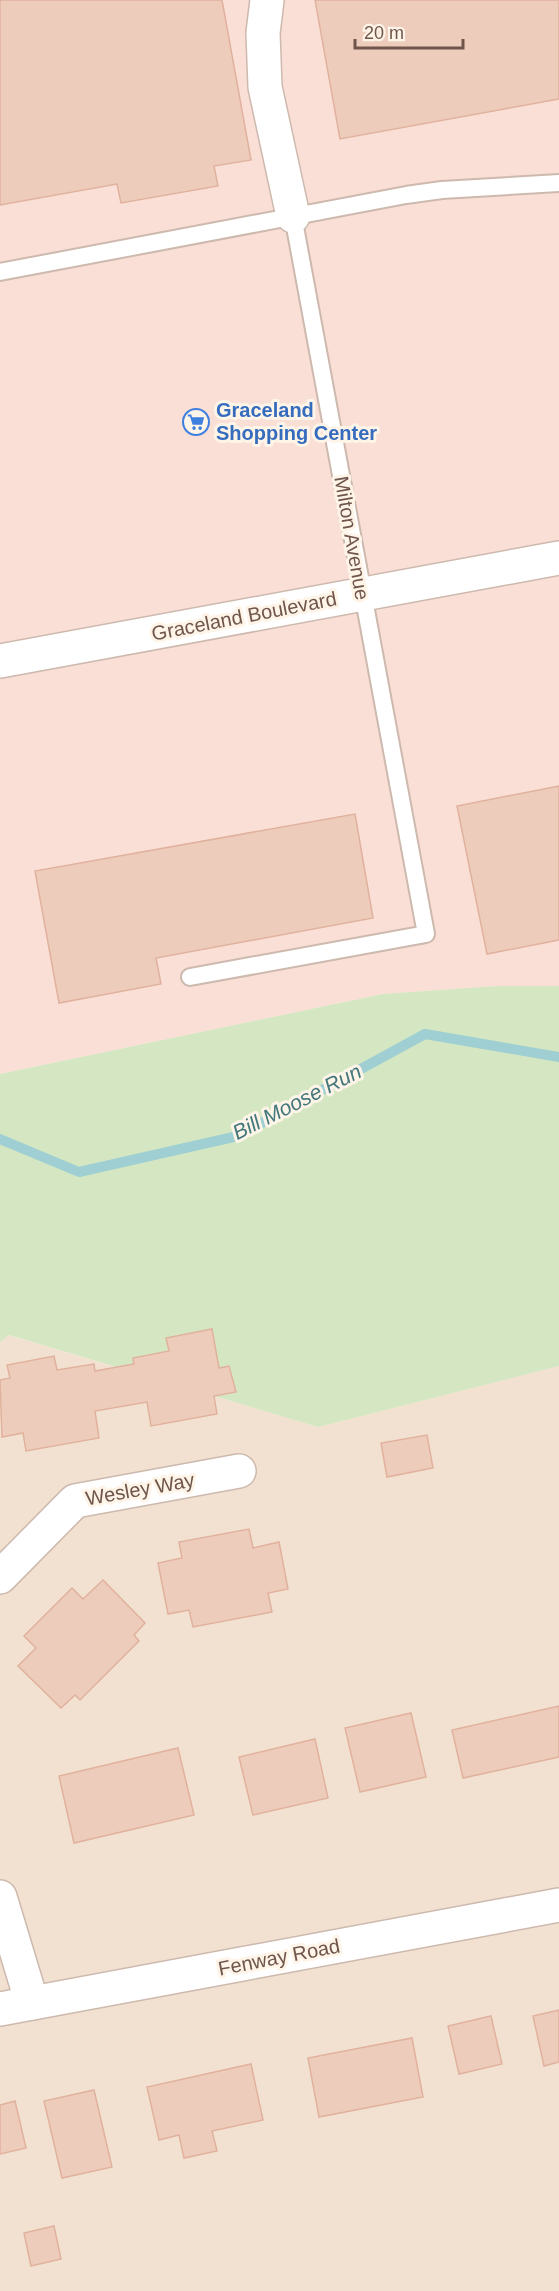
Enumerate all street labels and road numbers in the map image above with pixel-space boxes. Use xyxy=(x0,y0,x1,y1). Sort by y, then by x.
street label: Milton Avenue xyxy=(330,474,374,602)
street label: Graceland Boulevard xyxy=(150,587,338,645)
street label: Wesley Way xyxy=(84,1469,196,1509)
street label: Fenway Road xyxy=(216,1934,342,1980)

